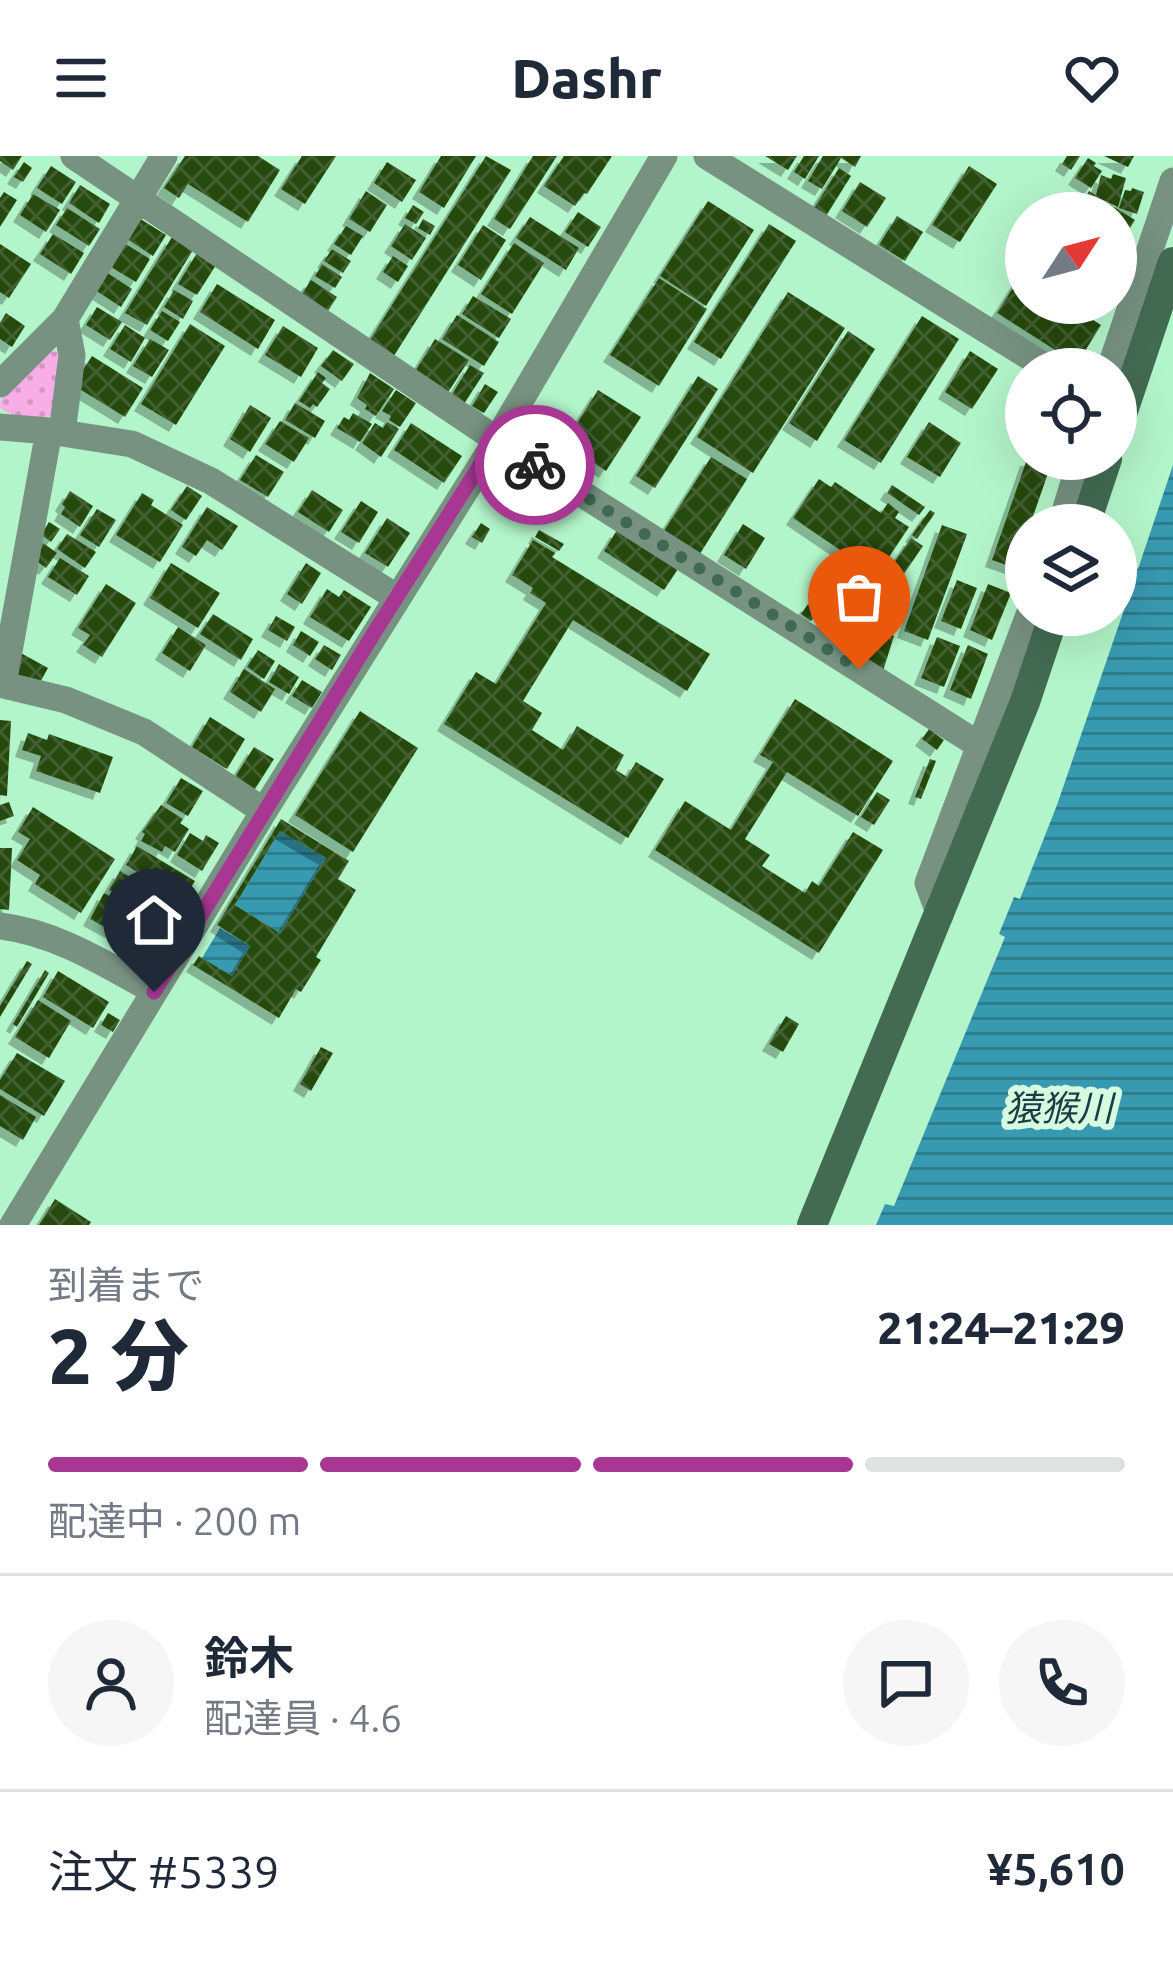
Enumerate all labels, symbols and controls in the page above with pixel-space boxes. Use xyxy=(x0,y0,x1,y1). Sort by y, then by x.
icon: menu xyxy=(48,45,114,111)
icon: heart xyxy=(1059,45,1125,111)
text: Dashr xyxy=(511,48,662,108)
north arrow xyxy=(1005,192,1137,324)
map controls xyxy=(1005,192,1137,636)
button: locate xyxy=(1005,348,1137,480)
courier xyxy=(475,405,595,525)
icon: bike xyxy=(502,432,568,498)
button: layers xyxy=(1005,504,1137,636)
pin xyxy=(808,546,910,669)
icon: bag xyxy=(826,564,892,630)
pin xyxy=(103,869,205,992)
icon: home xyxy=(121,887,187,953)
water label: 猿猴川 xyxy=(1005,1087,1117,1128)
text: 到着まで xyxy=(48,1263,204,1306)
text: 21:24–21:29 xyxy=(877,1302,1125,1353)
text: 2 分 xyxy=(48,1311,189,1399)
text: 配達中 · 200 m xyxy=(48,1499,301,1542)
button: person xyxy=(48,1620,174,1746)
button: chat xyxy=(843,1620,969,1746)
button: phone xyxy=(999,1620,1125,1746)
text: 鈴木 xyxy=(204,1632,294,1683)
text: 配達員 · 4.6 xyxy=(204,1696,402,1739)
text: ¥5,610 xyxy=(987,1843,1125,1894)
text: 注文 #5339 xyxy=(48,1846,279,1897)

